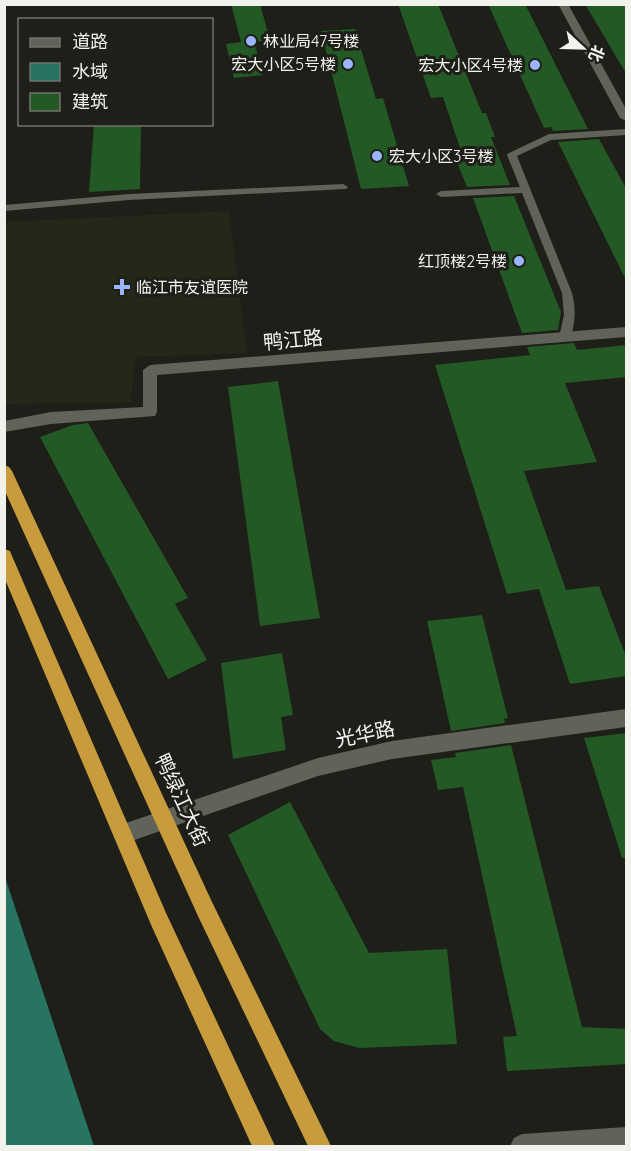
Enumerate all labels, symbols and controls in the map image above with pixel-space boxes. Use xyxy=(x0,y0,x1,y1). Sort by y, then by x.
legend xyxy=(18,18,213,126)
north arrow xyxy=(553,18,613,78)
text: 道路 xyxy=(72,30,108,53)
place label: 林业局47号楼 xyxy=(263,31,359,51)
marker: 林业局47号楼 xyxy=(244,34,258,48)
text: 北 xyxy=(585,42,609,65)
place label: 宏大小区5号楼 xyxy=(231,54,336,74)
place label: 宏大小区4号楼 xyxy=(419,55,523,75)
marker: 宏大小区5号楼 xyxy=(341,57,355,71)
marker: 宏大小区4号楼 xyxy=(528,58,542,72)
text: 水域 xyxy=(72,60,108,83)
text: 建筑 xyxy=(72,90,108,113)
place label: 宏大小区3号楼 xyxy=(389,146,493,166)
marker: 宏大小区3号楼 xyxy=(370,149,384,163)
place label: 红顶楼2号楼 xyxy=(418,251,507,271)
marker: 红顶楼2号楼 xyxy=(512,254,526,268)
place label: 临江市友谊医院 xyxy=(136,277,248,297)
marker: 临江市友谊医院 xyxy=(113,278,131,296)
street label: 鸭江路 xyxy=(262,324,324,355)
street label: 光华路 xyxy=(333,715,397,752)
street label: 鸭绿江大街 xyxy=(150,749,215,850)

